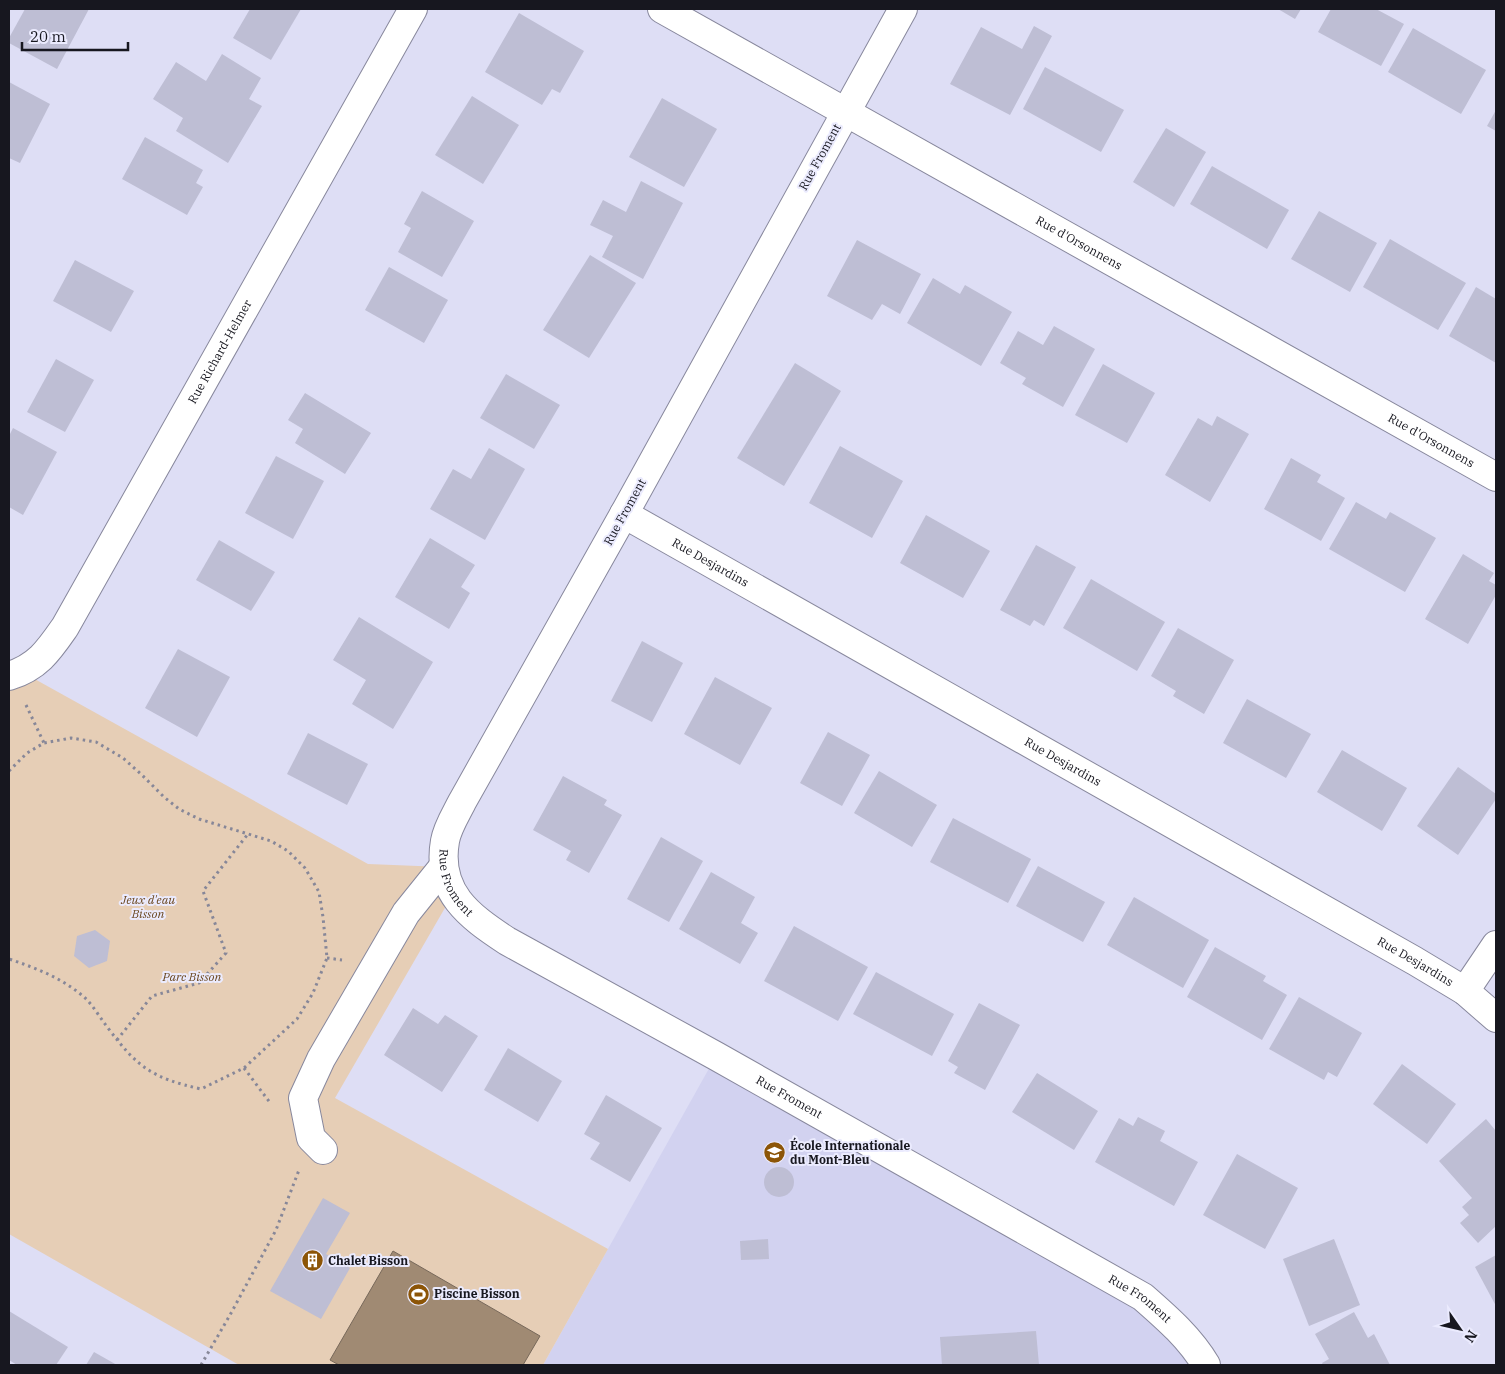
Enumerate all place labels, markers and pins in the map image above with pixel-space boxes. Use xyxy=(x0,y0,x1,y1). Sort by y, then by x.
place label: École Internationale du Mont-Bleu xyxy=(790,1137,910,1167)
school or university icon: École Internationale du Mont-Bleu xyxy=(762,1141,786,1165)
building icon: Chalet Bisson xyxy=(300,1249,324,1273)
place label: Chalet Bisson xyxy=(328,1253,408,1268)
sports icon: Piscine Bisson xyxy=(406,1282,430,1306)
place label: Piscine Bisson xyxy=(434,1286,520,1301)

